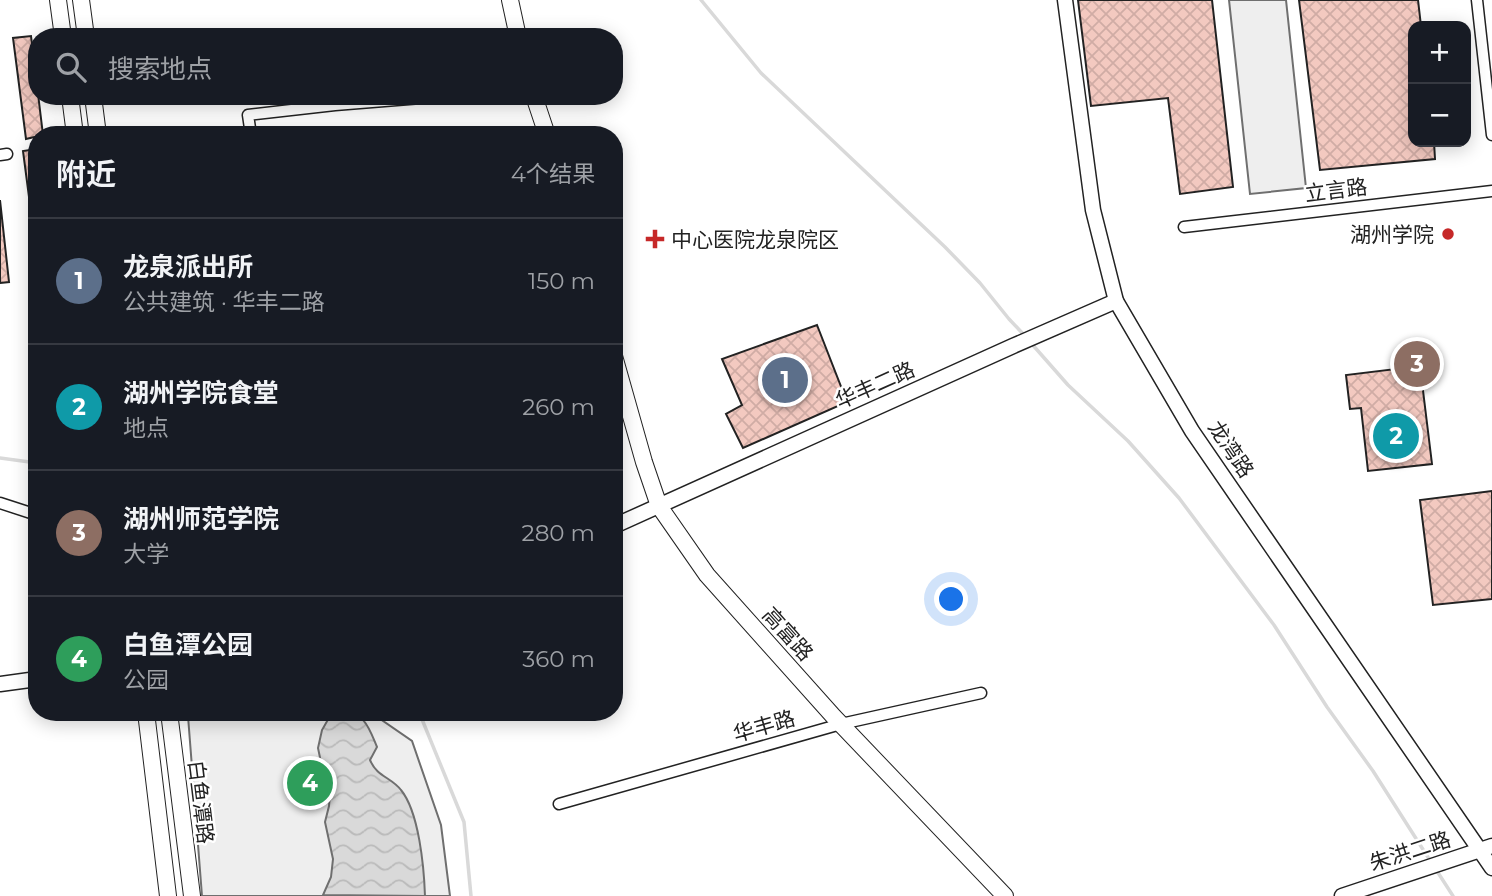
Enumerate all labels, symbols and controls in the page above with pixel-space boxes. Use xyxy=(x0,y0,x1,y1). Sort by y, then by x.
map controls xyxy=(1408,21,1471,147)
button: + xyxy=(1408,21,1471,84)
search box xyxy=(28,28,623,105)
icon: search xyxy=(52,48,90,86)
text: 搜索地点 xyxy=(108,53,212,85)
button: − xyxy=(1408,84,1471,147)
text: 附近 xyxy=(56,156,116,193)
text: 4个结果 xyxy=(511,160,595,188)
street label: 立言路 xyxy=(1303,174,1369,206)
place label: 湖州学院 xyxy=(1350,222,1434,247)
marker: 湖州学院 xyxy=(1440,226,1456,242)
place label: 中心医院龙泉院区 xyxy=(671,227,839,252)
marker: 中心医院龙泉院区 xyxy=(645,229,665,249)
text: 龙泉派出所 xyxy=(123,251,253,283)
text: 1 xyxy=(74,267,84,295)
text: 150 m xyxy=(528,267,595,295)
text: 公共建筑 · 华丰二路 xyxy=(123,288,325,316)
pin: 3 xyxy=(1394,338,1440,390)
pin: 1 xyxy=(762,354,808,406)
street label: 华丰二路 xyxy=(832,356,918,414)
text: 湖州学院食堂 xyxy=(123,377,279,409)
text: 2 xyxy=(72,393,86,421)
text: 260 m xyxy=(522,393,595,421)
pin: 2 xyxy=(1373,410,1419,462)
text: 地点 xyxy=(123,414,169,442)
street label: 龙湾路 xyxy=(1203,416,1259,482)
text: 湖州师范学院 xyxy=(123,503,279,535)
text: 3 xyxy=(72,519,86,547)
text: 280 m xyxy=(522,519,595,547)
text: 大学 xyxy=(123,540,169,568)
your location xyxy=(934,582,968,616)
street label: 高富路 xyxy=(758,602,818,666)
text: 白鱼潭公园 xyxy=(123,629,253,661)
text: 4 xyxy=(71,645,87,673)
text: 360 m xyxy=(522,645,595,673)
text: 公园 xyxy=(123,666,169,694)
street label: 华丰路 xyxy=(730,705,798,747)
pin: 4 xyxy=(287,757,333,809)
street label: 白鱼潭路 xyxy=(183,759,219,845)
street label: 朱洪二路 xyxy=(1366,826,1454,876)

